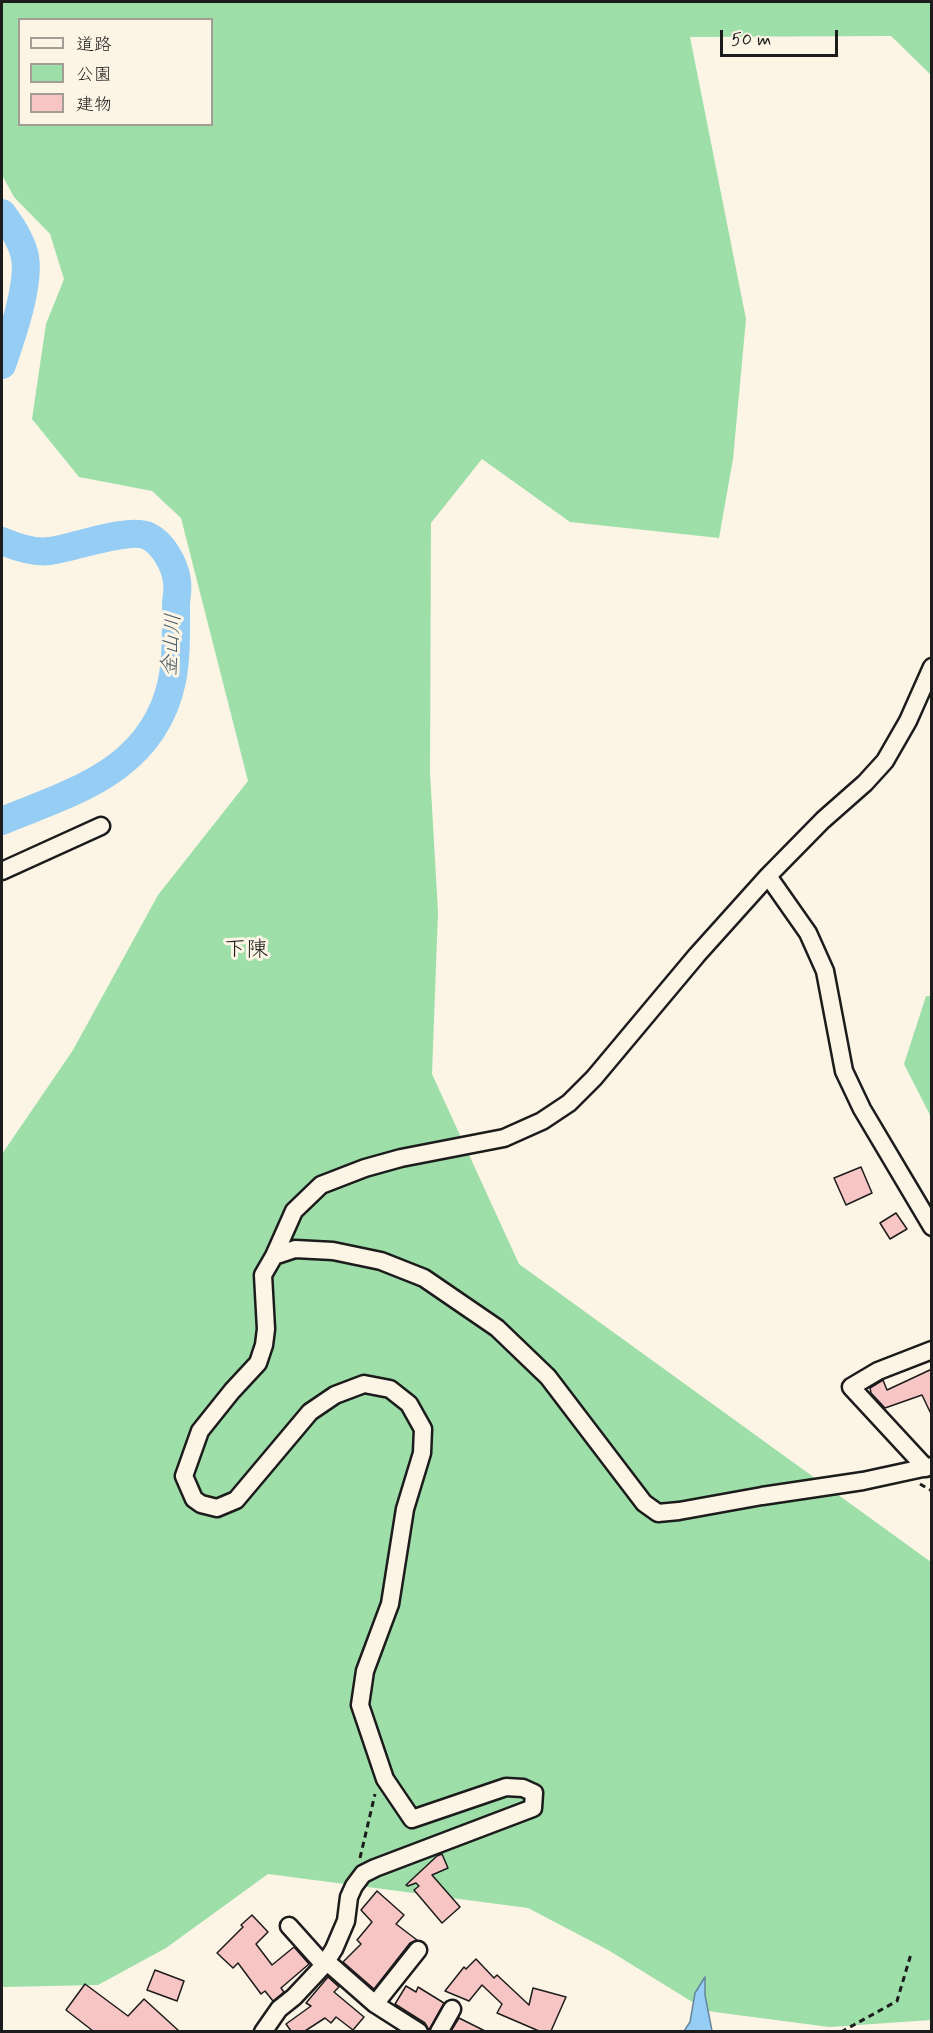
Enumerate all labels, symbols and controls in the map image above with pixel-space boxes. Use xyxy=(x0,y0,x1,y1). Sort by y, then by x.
legend xyxy=(18,18,213,126)
scale bar xyxy=(723,18,842,56)
text: 50 m xyxy=(731,28,771,52)
text: 道路 xyxy=(76,33,112,57)
text: 公園 xyxy=(76,63,112,87)
text: 建物 xyxy=(76,93,112,117)
water label: 金山川 xyxy=(158,613,188,677)
district label: 下陳 xyxy=(224,938,268,964)

